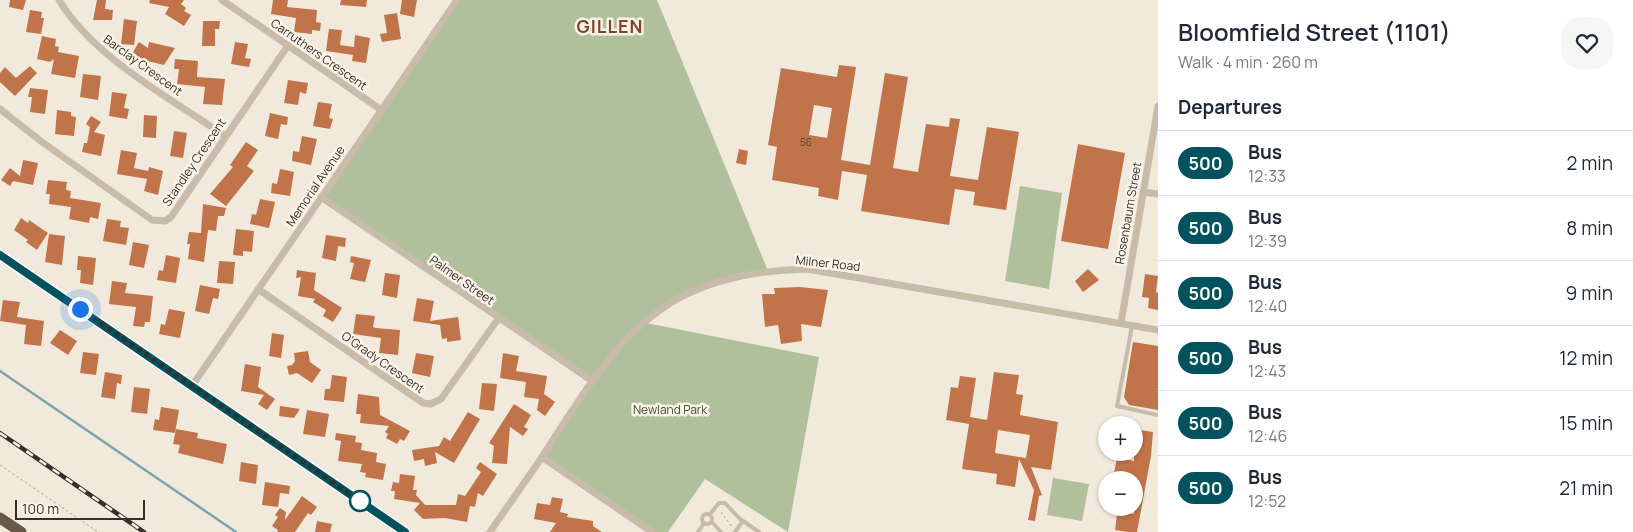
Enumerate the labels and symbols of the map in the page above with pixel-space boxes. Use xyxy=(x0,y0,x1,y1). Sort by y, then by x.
street label: Carruthers Crescent xyxy=(267,14,371,94)
district label: GILLEN xyxy=(577,14,643,38)
street label: Barclay Crescent xyxy=(100,31,186,100)
street label: Standley Crescent xyxy=(158,114,230,209)
house number: 56 xyxy=(800,135,812,149)
street label: Memorial Avenue xyxy=(282,142,348,230)
street label: Rosenbaum Street xyxy=(1111,160,1145,265)
street label: Palmer Street xyxy=(426,251,498,309)
street label: Milner Road xyxy=(795,251,861,275)
your location xyxy=(68,297,93,322)
street label: O'Grady Crescent xyxy=(338,327,428,397)
park label: Newland Park xyxy=(633,401,708,418)
unlabelled marker xyxy=(349,490,371,512)
scale bar xyxy=(15,497,145,520)

